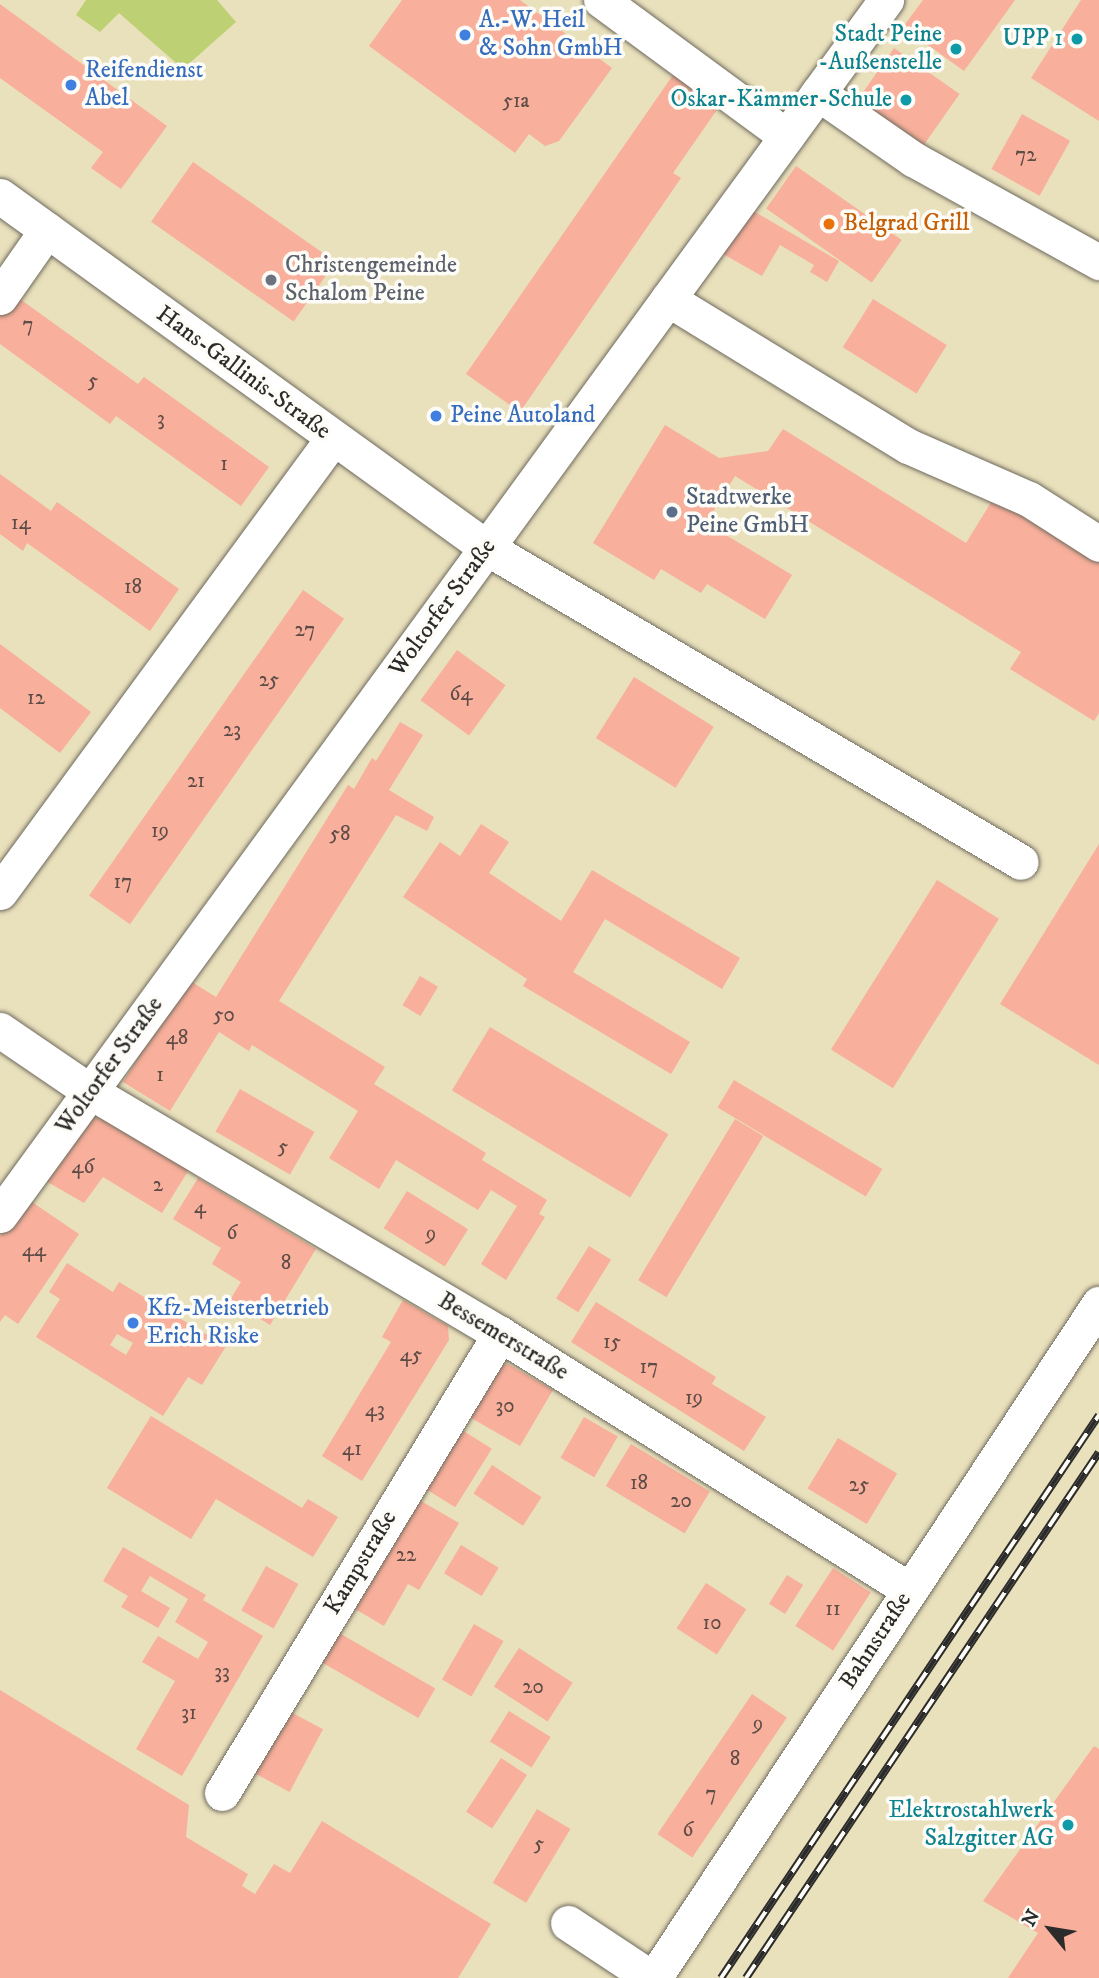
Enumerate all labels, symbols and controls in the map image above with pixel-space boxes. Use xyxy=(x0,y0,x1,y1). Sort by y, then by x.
place label: A.-W. Heil & Sohn GmbH xyxy=(479,7,623,63)
place label: Stadt Peine -Außenstelle xyxy=(818,21,942,77)
place label: UPP 1 xyxy=(1003,25,1063,53)
marker: A.-W. Heil & Sohn GmbH xyxy=(457,27,473,43)
marker: UPP 1 xyxy=(1069,31,1085,47)
marker: Stadt Peine -Außenstelle xyxy=(948,41,964,57)
place label: Reifendienst Abel xyxy=(85,57,203,113)
marker: Reifendienst Abel xyxy=(63,77,79,93)
place label: Oskar-Kämmer-Schule xyxy=(671,86,892,114)
house number: 51a xyxy=(502,88,530,114)
marker: Oskar-Kämmer-Schule xyxy=(898,92,914,108)
house number: 72 xyxy=(1015,142,1037,168)
place label: Belgrad Grill xyxy=(843,210,970,238)
marker: Belgrad Grill xyxy=(821,216,837,232)
place label: Christengemeinde Schalom Peine xyxy=(285,252,457,308)
marker: Christengemeinde Schalom Peine xyxy=(263,272,279,288)
street label: Hans-Gallinis-Straße xyxy=(150,300,336,446)
house number: 7 xyxy=(22,312,34,338)
house number: 5 xyxy=(88,368,98,394)
place label: Peine Autoland xyxy=(450,402,595,430)
house number: 3 xyxy=(157,406,165,432)
marker: Peine Autoland xyxy=(428,408,444,424)
house number: 1 xyxy=(220,451,228,477)
place label: Stadtwerke Peine GmbH xyxy=(686,484,809,540)
marker: Stadtwerke Peine GmbH xyxy=(664,504,680,520)
house number: 14 xyxy=(11,510,31,536)
street label: Woltorfer Straße xyxy=(383,534,503,682)
house number: 18 xyxy=(124,574,142,600)
house number: 27 xyxy=(295,617,315,643)
house number: 25 xyxy=(259,667,279,693)
house number: 64 xyxy=(449,681,473,707)
house number: 12 xyxy=(27,685,45,711)
house number: 23 xyxy=(223,717,241,743)
house number: 21 xyxy=(187,768,205,794)
house number: 19 xyxy=(151,818,169,844)
house number: 58 xyxy=(330,821,350,847)
house number: 17 xyxy=(114,869,132,895)
street label: Woltorfer Straße xyxy=(50,992,170,1140)
house number: 50 xyxy=(213,1002,235,1028)
house number: 48 xyxy=(166,1025,188,1051)
house number: 1 xyxy=(156,1062,164,1088)
house number: 5 xyxy=(278,1134,288,1160)
house number: 46 xyxy=(71,1154,95,1180)
house number: 2 xyxy=(153,1172,163,1198)
house number: 4 xyxy=(194,1194,206,1220)
house number: 6 xyxy=(227,1220,237,1246)
house number: 9 xyxy=(426,1221,436,1247)
house number: 44 xyxy=(22,1237,46,1263)
house number: 8 xyxy=(281,1250,291,1276)
street label: Bessemerstraße xyxy=(433,1287,573,1387)
place label: Kfz-Meisterbetrieb Erich Riske xyxy=(147,1295,329,1351)
marker: Kfz-Meisterbetrieb Erich Riske xyxy=(125,1315,141,1331)
house number: 15 xyxy=(603,1329,621,1355)
house number: 45 xyxy=(400,1342,422,1368)
house number: 17 xyxy=(640,1354,658,1380)
house number: 19 xyxy=(685,1385,703,1411)
house number: 30 xyxy=(495,1393,515,1419)
house number: 43 xyxy=(365,1397,385,1423)
house number: 41 xyxy=(342,1436,362,1462)
house number: 18 xyxy=(630,1470,648,1496)
house number: 25 xyxy=(849,1472,869,1498)
house number: 20 xyxy=(670,1488,692,1514)
street label: Kampstraße xyxy=(319,1506,403,1620)
house number: 22 xyxy=(396,1542,416,1568)
street label: Bahnstraße xyxy=(834,1587,918,1695)
house number: 11 xyxy=(825,1596,841,1622)
house number: 10 xyxy=(703,1610,721,1636)
house number: 33 xyxy=(214,1659,230,1685)
house number: 20 xyxy=(522,1674,544,1700)
house number: 31 xyxy=(181,1700,197,1726)
house number: 9 xyxy=(753,1711,763,1737)
house number: 8 xyxy=(730,1746,740,1772)
house number: 7 xyxy=(705,1781,717,1807)
place label: Elektrostahlwerk Salzgitter AG xyxy=(888,1797,1054,1853)
house number: 6 xyxy=(683,1817,693,1843)
marker: Elektrostahlwerk Salzgitter AG xyxy=(1060,1817,1076,1833)
house number: 5 xyxy=(534,1831,544,1857)
north arrow xyxy=(1015,1894,1085,1964)
text: N xyxy=(1018,1906,1045,1931)

